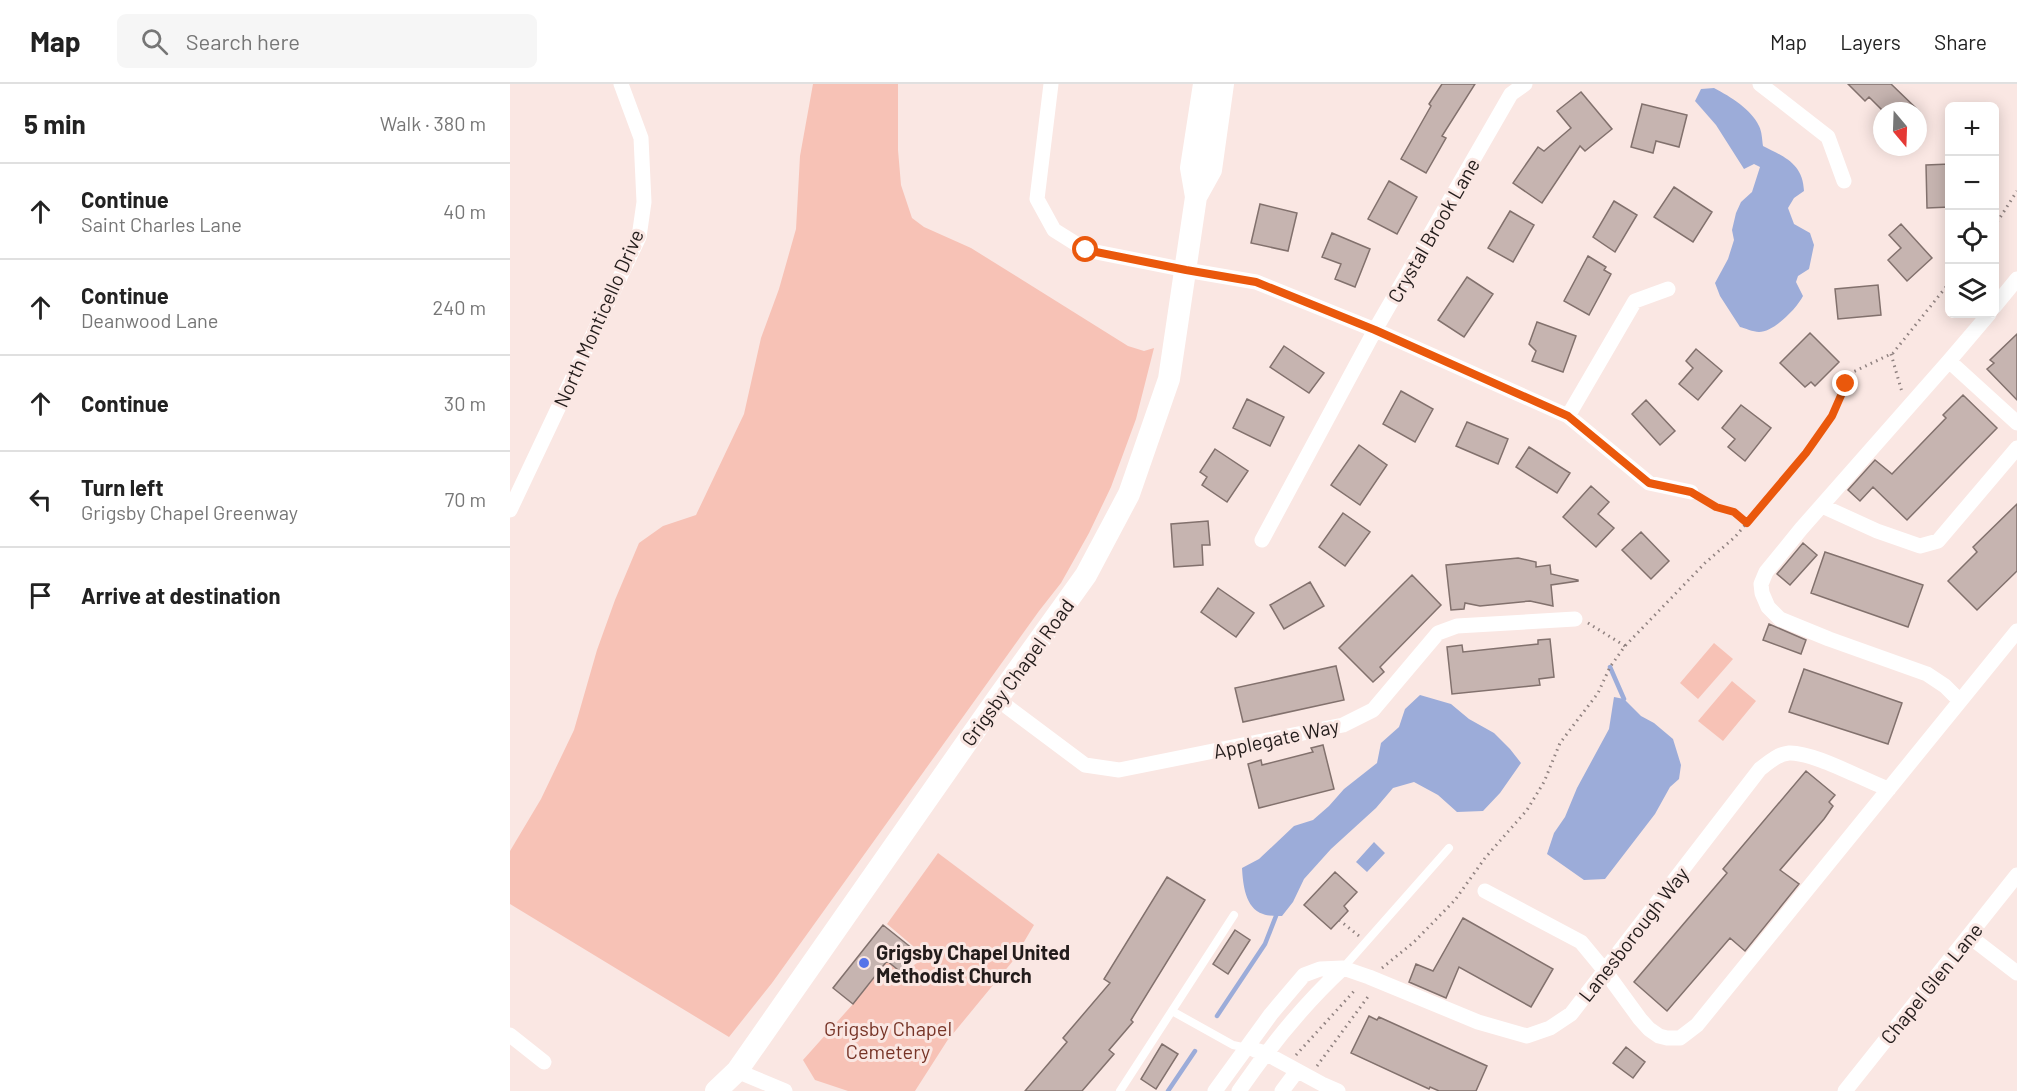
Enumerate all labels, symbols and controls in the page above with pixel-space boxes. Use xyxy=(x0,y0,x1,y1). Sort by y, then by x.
search box xyxy=(117,14,537,68)
text: Map xyxy=(30,24,81,58)
icon: search xyxy=(138,25,171,58)
text: Search here xyxy=(186,28,300,54)
text: Map xyxy=(1770,29,1807,54)
text: Layers xyxy=(1840,29,1901,54)
text: Share xyxy=(1934,29,1987,54)
north arrow xyxy=(1873,102,1927,156)
map controls xyxy=(1945,102,1999,318)
button: + xyxy=(1945,102,1999,156)
text: 5 min xyxy=(24,108,86,139)
text: Walk · 380 m xyxy=(380,111,486,135)
street label: Crystal Brook Lane xyxy=(1382,154,1484,306)
button: − xyxy=(1945,156,1999,210)
text: Continue xyxy=(81,186,169,212)
icon: ahead xyxy=(24,195,57,228)
text: 40 m xyxy=(443,199,486,223)
button: locate xyxy=(1945,210,1999,264)
text: Saint Charles Lane xyxy=(81,212,242,236)
street label: North Monticello Drive xyxy=(548,225,648,411)
route start xyxy=(1072,236,1098,262)
button: layers xyxy=(1945,264,1999,318)
text: Continue xyxy=(81,282,169,308)
icon: ahead xyxy=(24,291,57,324)
text: 240 m xyxy=(432,295,486,319)
text: Deanwood Lane xyxy=(81,308,218,332)
route end xyxy=(1832,370,1858,396)
icon: ahead xyxy=(24,387,57,420)
text: Continue xyxy=(81,390,169,416)
text: 30 m xyxy=(444,391,486,415)
text: Turn left xyxy=(81,474,164,500)
icon: left xyxy=(24,483,57,516)
text: 70 m xyxy=(445,487,486,511)
text: Grigsby Chapel Greenway xyxy=(81,500,298,524)
icon: arrive xyxy=(24,579,57,612)
text: Arrive at destination xyxy=(81,582,280,608)
street label: Grigsby Chapel Road xyxy=(955,594,1079,750)
street label: Applegate Way xyxy=(1211,713,1341,763)
street label: Lanesborough Way xyxy=(1573,862,1693,1006)
street label: Chapel Glen Lane xyxy=(1875,918,1987,1048)
place label: Grigsby Chapel United Methodist Church xyxy=(876,940,1070,987)
marker: Grigsby Chapel United Methodist Church xyxy=(857,956,871,970)
park label: Grigsby Chapel Cemetery xyxy=(824,1016,952,1063)

